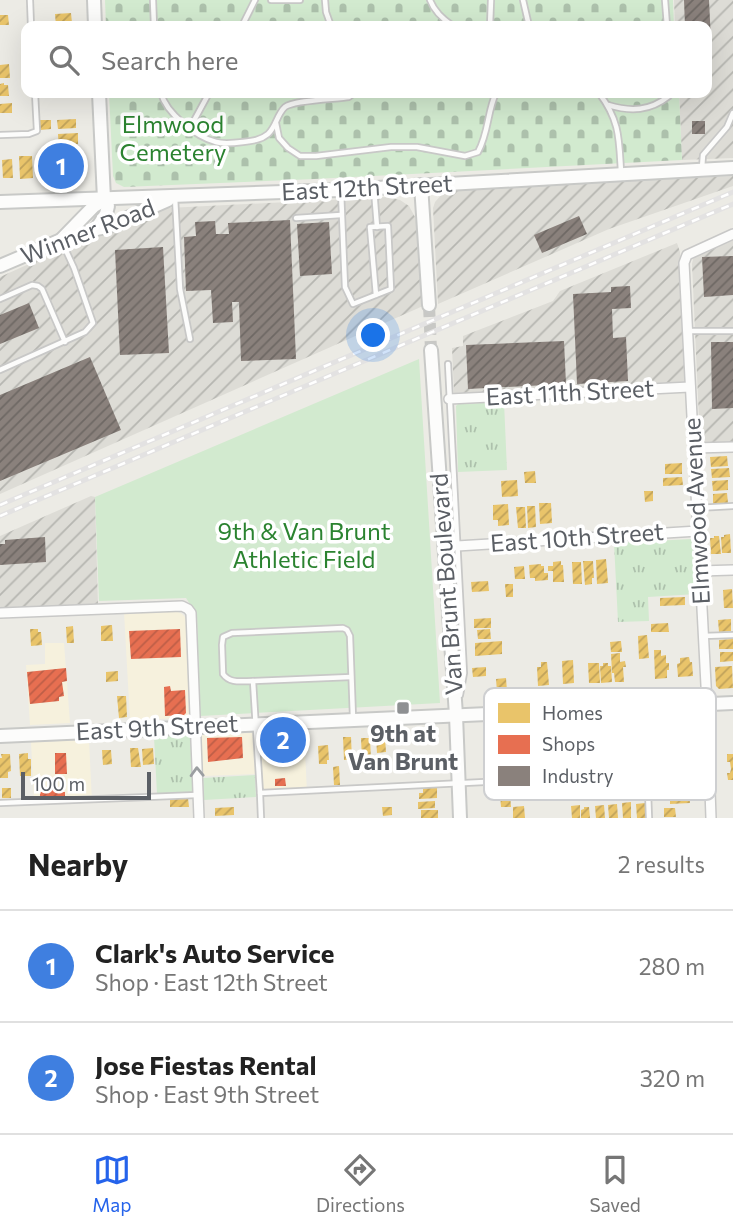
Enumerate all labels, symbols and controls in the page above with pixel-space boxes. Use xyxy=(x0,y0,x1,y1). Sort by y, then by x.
search box xyxy=(21,21,712,98)
icon: search xyxy=(45,41,83,79)
text: Search here xyxy=(101,44,239,75)
park label: Elmwood Cemetery xyxy=(120,109,226,166)
pin: 1 xyxy=(38,140,84,192)
street label: East 12th Street xyxy=(280,168,454,205)
street label: Winner Road xyxy=(16,192,158,269)
your location xyxy=(356,318,390,352)
street label: East 11th Street xyxy=(485,373,655,410)
street label: Elmwood Avenue xyxy=(676,417,715,605)
street label: Van Brunt Boulevard xyxy=(423,472,468,696)
park label: 9th & Van Brunt Athletic Field xyxy=(217,516,391,573)
street label: East 10th Street xyxy=(489,516,665,557)
legend xyxy=(484,688,716,800)
marker: 9th at Van Brunt xyxy=(395,700,411,716)
text: Homes xyxy=(542,701,603,724)
street label: East 9th Street xyxy=(75,708,239,745)
pin: 2 xyxy=(260,714,306,766)
place label: 9th at Van Brunt xyxy=(348,718,458,775)
text: Shops xyxy=(542,732,595,755)
text: Industry xyxy=(542,764,614,787)
one-way arrow xyxy=(190,766,205,777)
scale bar xyxy=(21,769,150,801)
text: 100 m xyxy=(32,772,85,795)
text: Nearby xyxy=(28,845,128,882)
text: 2 results xyxy=(618,850,705,878)
text: Clark's Auto Service xyxy=(95,937,334,968)
text: 1 xyxy=(46,952,56,980)
text: 280 m xyxy=(639,952,705,980)
text: Shop · East 12th Street xyxy=(95,968,328,996)
text: Jose Fiestas Rental xyxy=(95,1049,317,1080)
text: 2 xyxy=(44,1064,58,1092)
text: 320 m xyxy=(640,1064,705,1092)
text: Shop · East 9th Street xyxy=(95,1080,319,1108)
tab: Map xyxy=(92,1151,131,1216)
tab: Directions xyxy=(316,1151,405,1216)
tab: Saved xyxy=(589,1151,641,1216)

